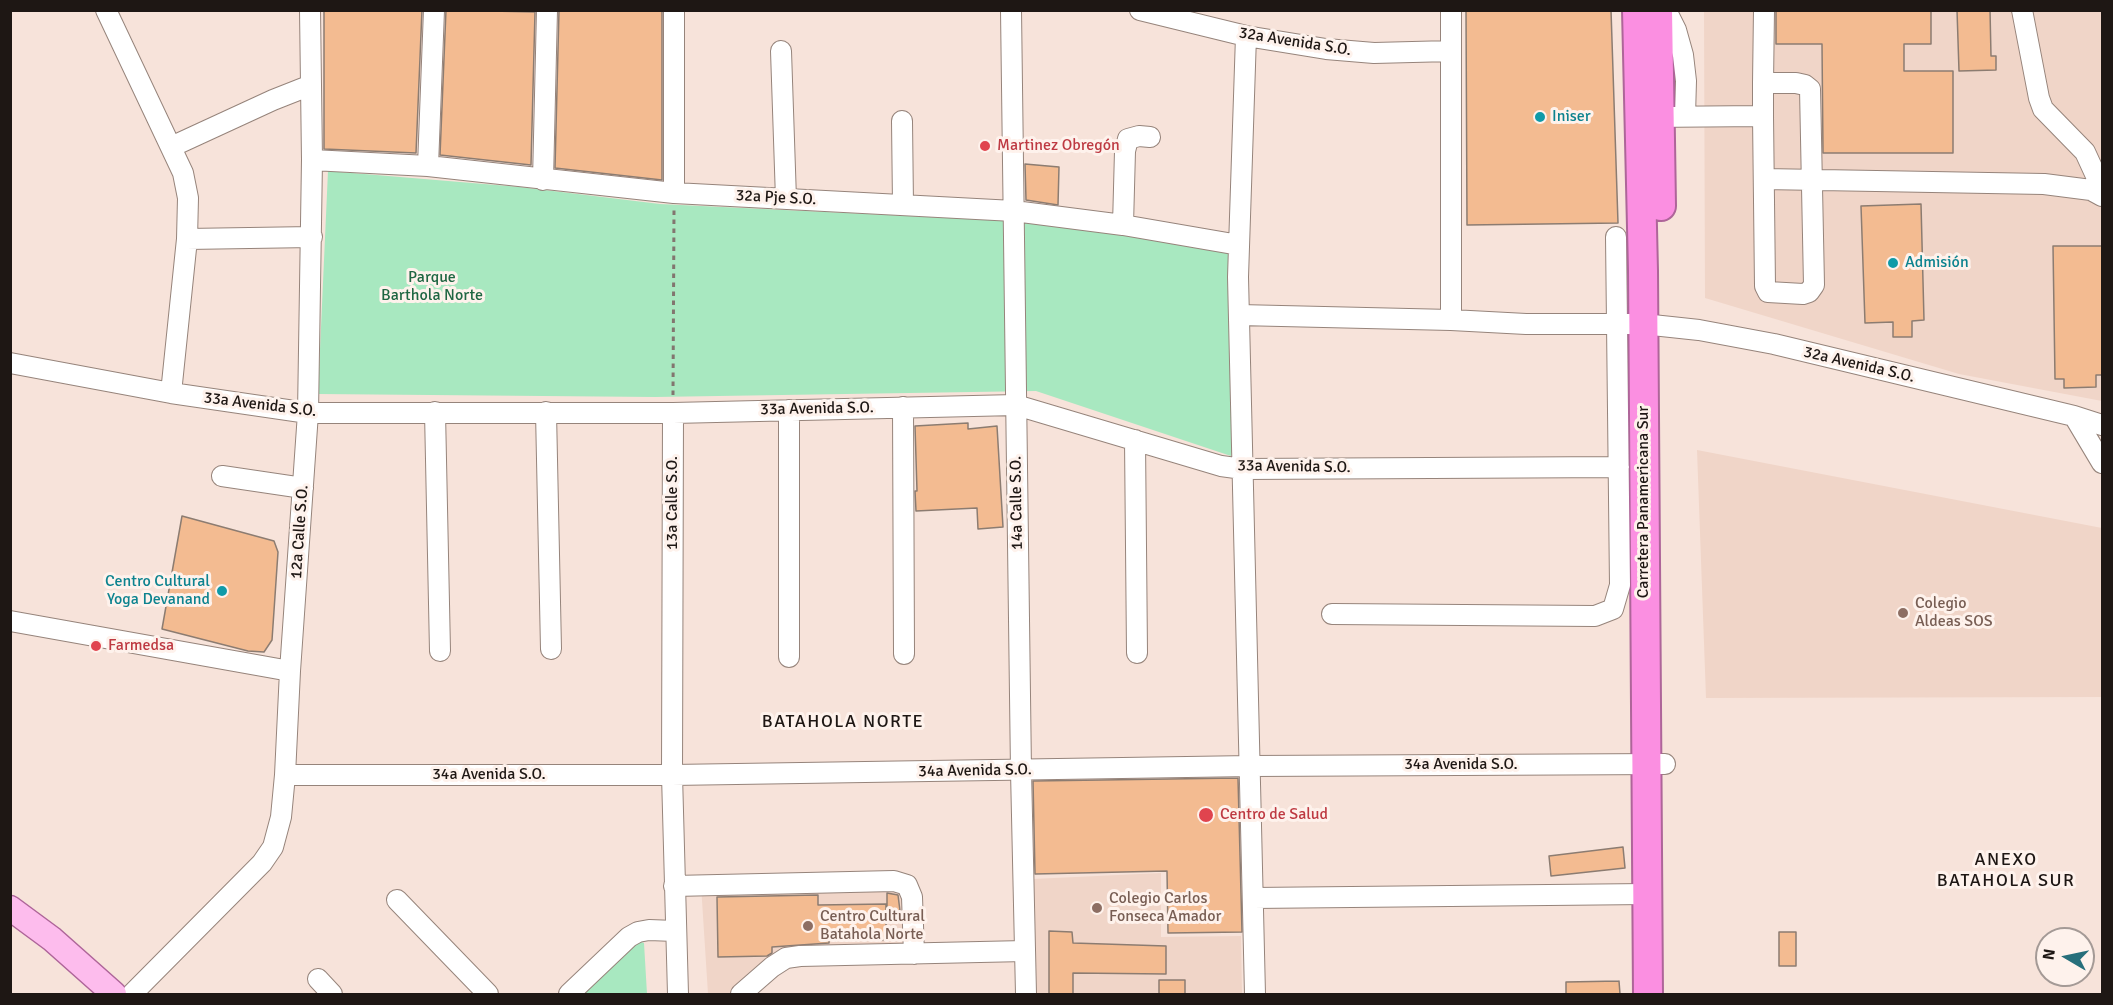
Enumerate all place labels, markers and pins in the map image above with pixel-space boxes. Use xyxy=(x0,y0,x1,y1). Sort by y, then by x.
place label: Iniser xyxy=(1552,107,1591,127)
marker: Iniser xyxy=(1533,110,1547,124)
place label: Martinez Obregón xyxy=(997,136,1120,156)
marker: Martinez Obregón xyxy=(978,139,992,153)
place label: Admisión xyxy=(1905,253,1969,273)
marker: Admisión xyxy=(1886,256,1900,270)
place label: Centro Cultural Yoga Devanand xyxy=(105,572,210,610)
marker: Centro Cultural Yoga Devanand xyxy=(215,584,229,598)
place label: Colegio Aldeas SOS xyxy=(1915,594,1993,632)
marker: Colegio Aldeas SOS xyxy=(1896,606,1910,620)
place label: Farmedsa xyxy=(108,636,174,656)
marker: Farmedsa xyxy=(89,639,103,653)
place label: Centro de Salud xyxy=(1220,805,1328,825)
marker: Centro de Salud xyxy=(1197,806,1215,824)
place label: Colegio Carlos Fonseca Amador xyxy=(1109,889,1221,927)
marker: Colegio Carlos Fonseca Amador xyxy=(1090,901,1104,915)
place label: Centro Cultural Batahola Norte xyxy=(820,907,925,945)
marker: Centro Cultural Batahola Norte xyxy=(801,919,815,933)

